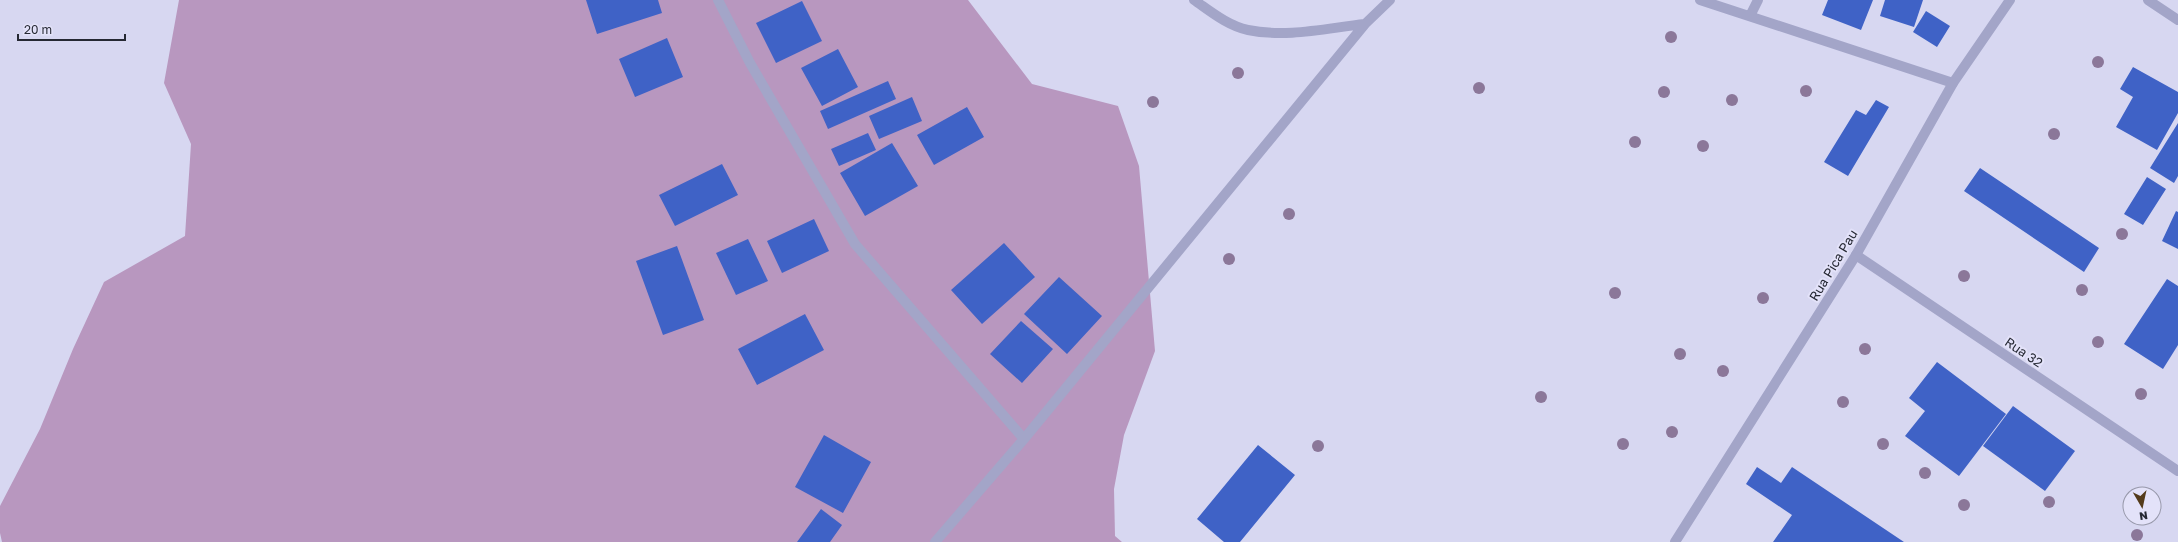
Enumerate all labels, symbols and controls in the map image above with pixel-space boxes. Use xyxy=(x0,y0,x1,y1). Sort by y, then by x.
scale bar xyxy=(18,16,125,42)
text: 20 m xyxy=(24,22,52,37)
street label: Rua Pica Pau xyxy=(1805,226,1861,304)
street label: Rua 32 xyxy=(2002,334,2046,370)
north arrow xyxy=(2122,486,2162,526)
text: N xyxy=(2138,509,2149,523)

